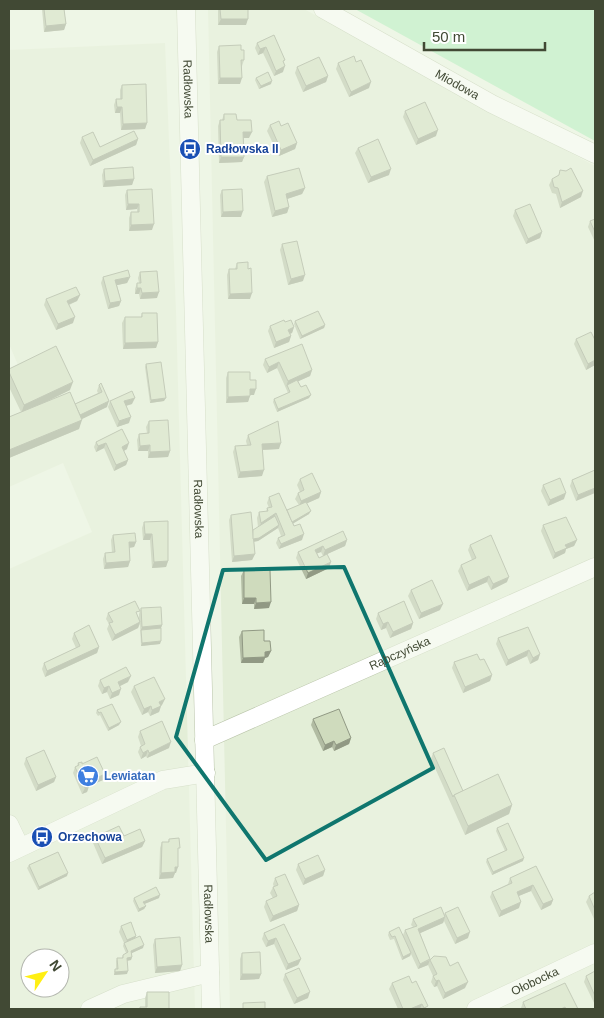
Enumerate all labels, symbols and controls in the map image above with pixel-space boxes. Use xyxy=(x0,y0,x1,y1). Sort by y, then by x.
scale bar xyxy=(424,20,545,52)
text: 50 m xyxy=(432,28,465,45)
street label: Radłowska xyxy=(180,59,196,119)
street label: Miodowa xyxy=(433,67,482,103)
bus stop icon: Radłowska II xyxy=(178,137,202,161)
place label: Radłowska II xyxy=(206,142,279,156)
street label: Radłowska xyxy=(191,479,206,539)
street label: Rąbczyńska xyxy=(367,634,433,673)
supermarket icon: Lewiatan xyxy=(76,764,100,788)
place label: Lewiatan xyxy=(104,769,155,783)
bus stop icon: Orzechowa xyxy=(30,825,54,849)
place label: Orzechowa xyxy=(58,830,122,844)
street label: Radłowska xyxy=(201,884,216,944)
north arrow xyxy=(20,948,70,998)
text: N xyxy=(46,957,65,974)
street label: Ołobocka xyxy=(509,964,561,998)

